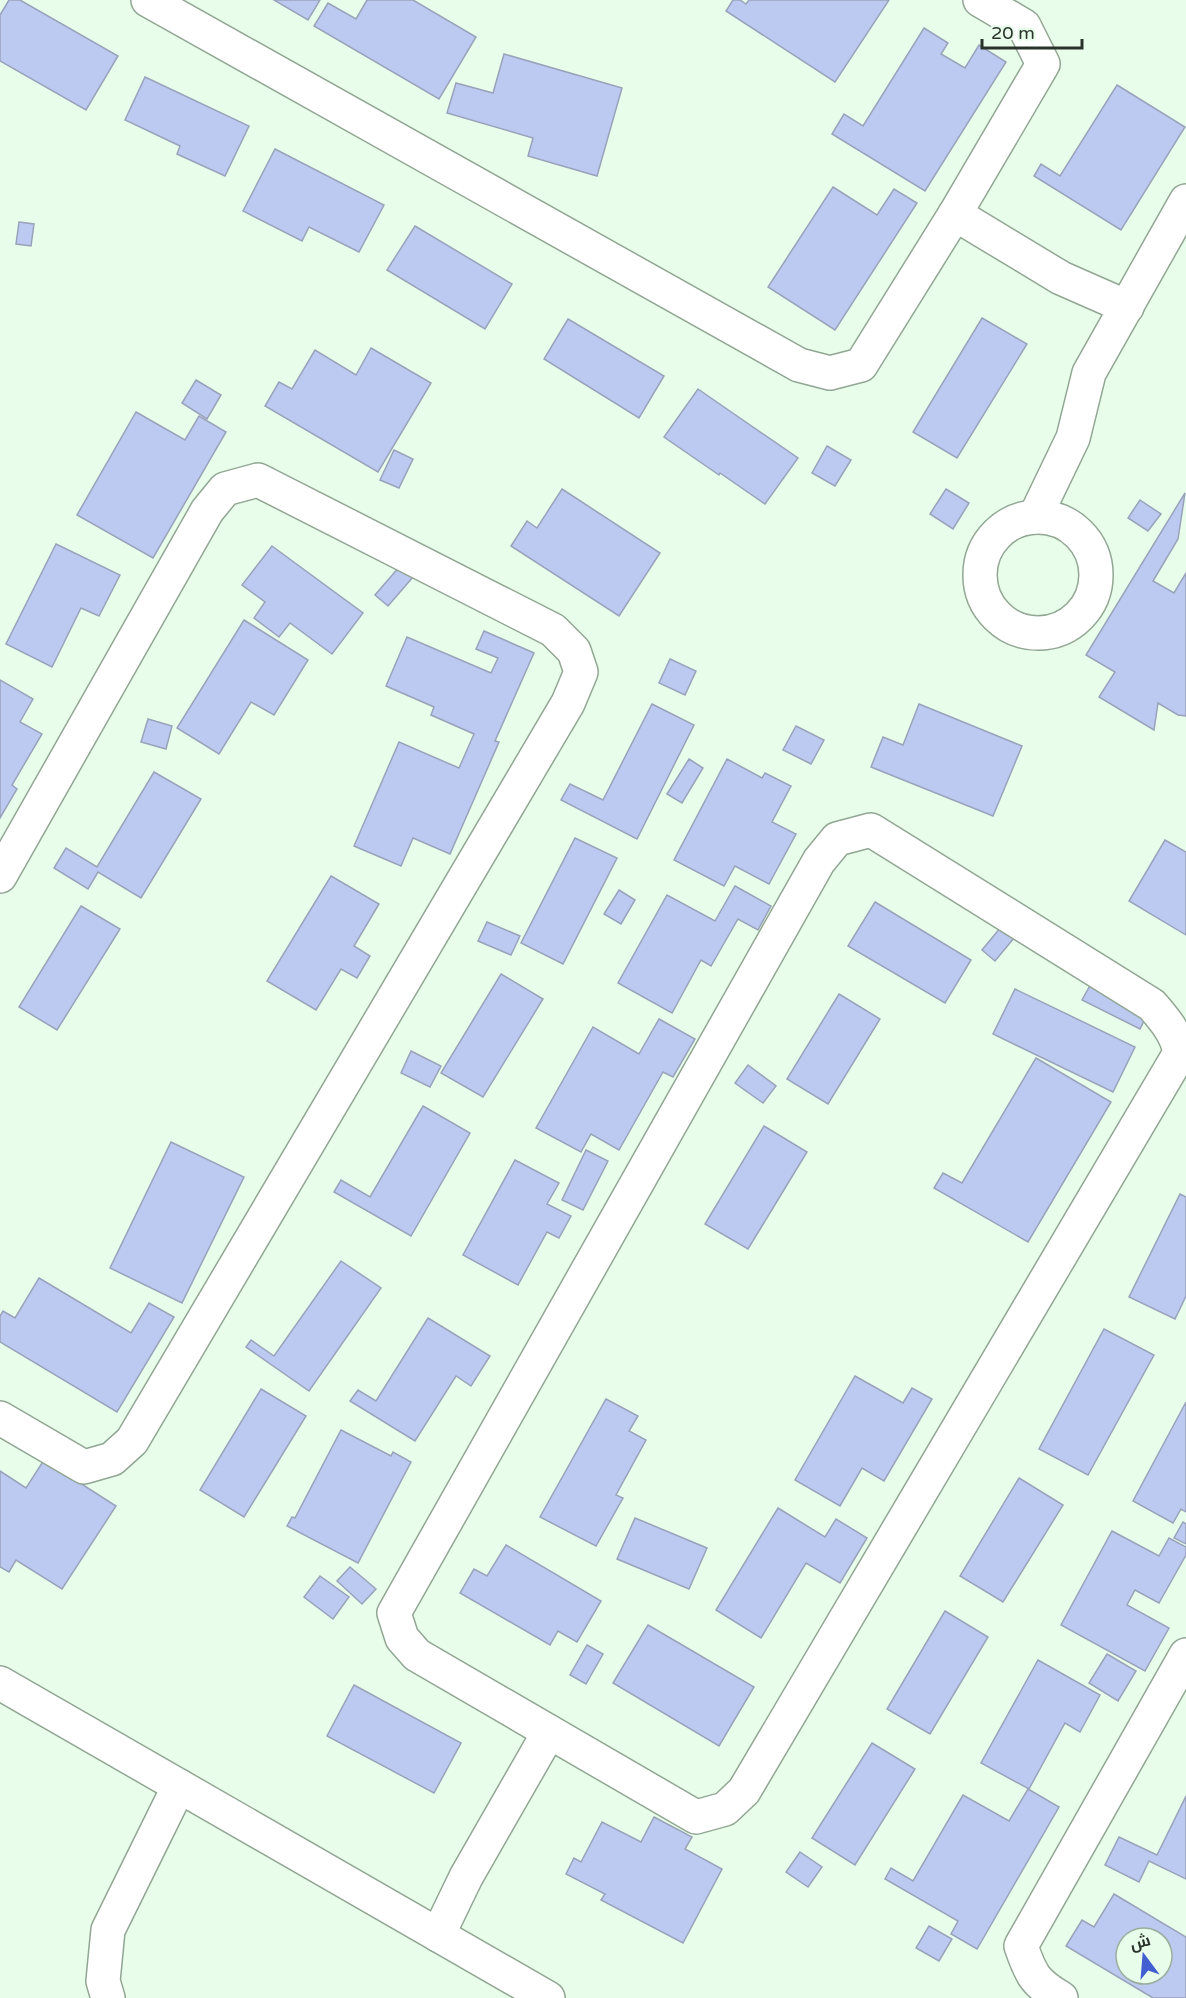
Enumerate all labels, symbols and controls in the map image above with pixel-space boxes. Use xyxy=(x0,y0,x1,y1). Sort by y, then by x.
scale bar xyxy=(982,12,1082,50)
text: 20 m xyxy=(991,22,1035,44)
north arrow xyxy=(1114,1926,1174,1986)
text: ش xyxy=(1128,1930,1153,1955)

